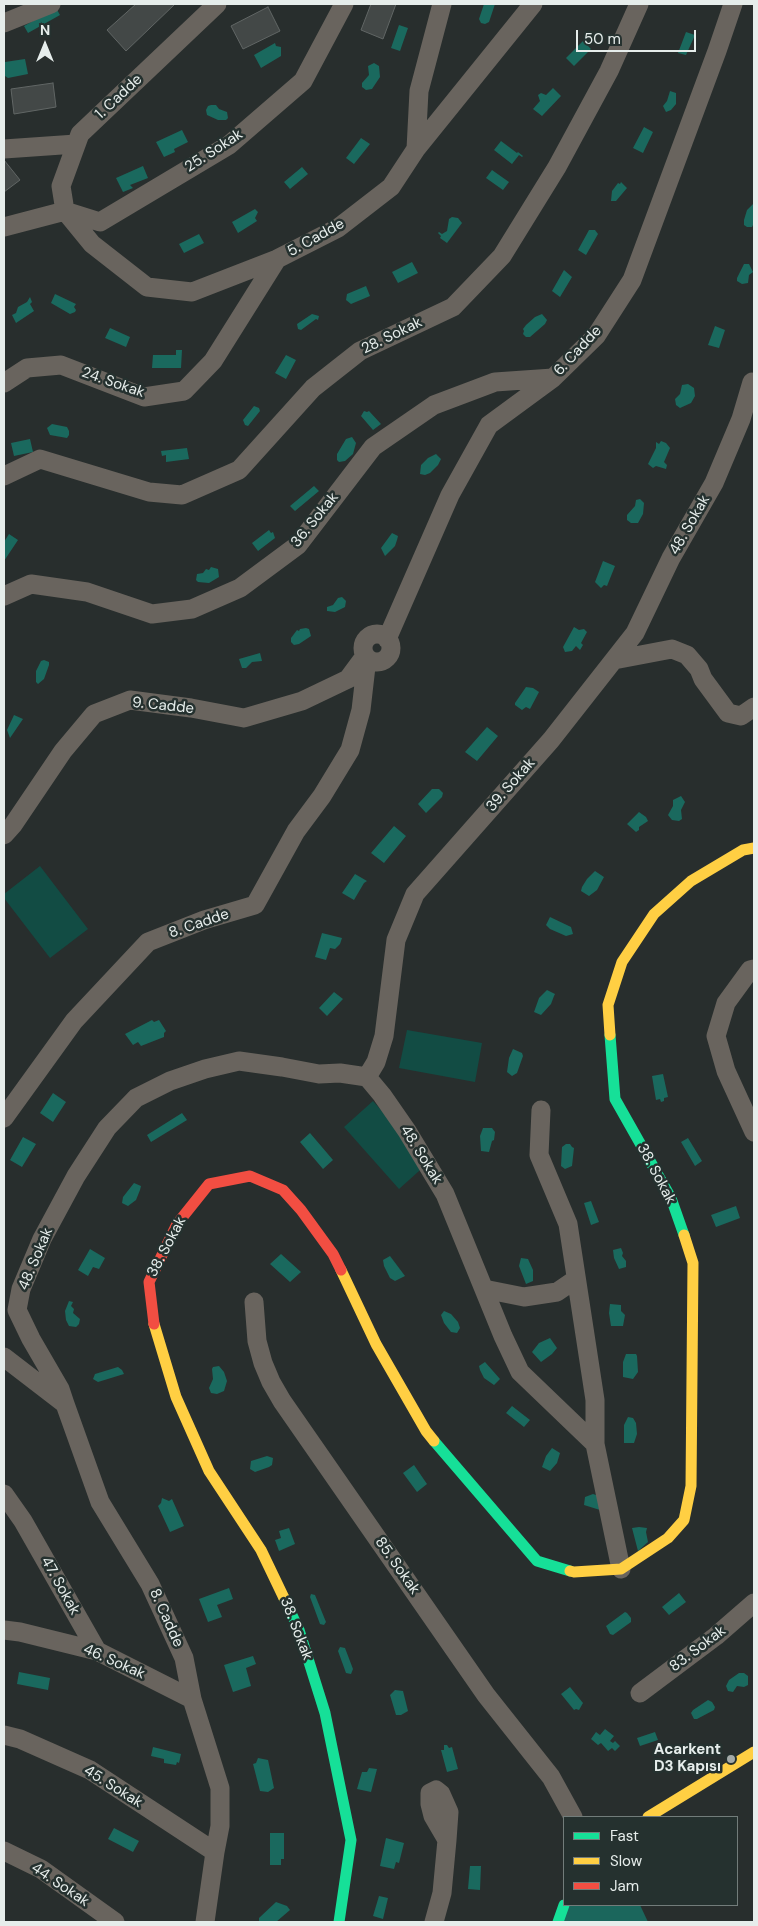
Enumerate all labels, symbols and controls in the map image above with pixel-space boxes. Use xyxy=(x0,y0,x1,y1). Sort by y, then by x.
north arrow xyxy=(20,20,70,70)
scale bar xyxy=(578,20,698,52)
text: N xyxy=(40,21,50,39)
text: 50 m xyxy=(584,29,621,49)
street label: 1. Cadde xyxy=(92,71,146,123)
street label: 25. Sokak xyxy=(182,126,246,176)
street label: 5. Cadde xyxy=(284,215,348,261)
street label: 28. Sokak xyxy=(359,314,425,358)
street label: 6. Cadde xyxy=(550,322,606,380)
street label: 24. Sokak xyxy=(79,364,147,402)
street label: 36. Sokak xyxy=(287,489,343,551)
street label: 48. Sokak xyxy=(666,492,714,558)
street label: 9. Cadde xyxy=(131,694,195,718)
street label: 39. Sokak xyxy=(483,755,539,815)
street label: 8. Cadde xyxy=(167,905,231,943)
street label: 48. Sokak xyxy=(396,1122,446,1188)
street label: 38. Sokak xyxy=(633,1141,679,1207)
street label: 38. Sokak xyxy=(144,1214,190,1280)
street label: 48. Sokak xyxy=(15,1225,57,1293)
street label: 85. Sokak xyxy=(371,1534,423,1598)
street label: 47. Sokak xyxy=(37,1554,83,1618)
street label: 8. Cadde xyxy=(145,1586,187,1650)
street label: 38. Sokak xyxy=(276,1595,316,1663)
street label: 83. Sokak xyxy=(666,1622,730,1676)
street label: 46. Sokak xyxy=(80,1640,148,1684)
place label: Acarkent D3 Kapısı xyxy=(654,1741,721,1776)
marker: Acarkent D3 Kapısı xyxy=(725,1753,737,1765)
street label: 45. Sokak xyxy=(80,1762,146,1812)
legend xyxy=(563,1816,738,1906)
text: Fast xyxy=(610,1826,639,1846)
text: Slow xyxy=(610,1851,642,1871)
street label: 44. Sokak xyxy=(28,1859,92,1911)
text: Jam xyxy=(610,1876,639,1896)

